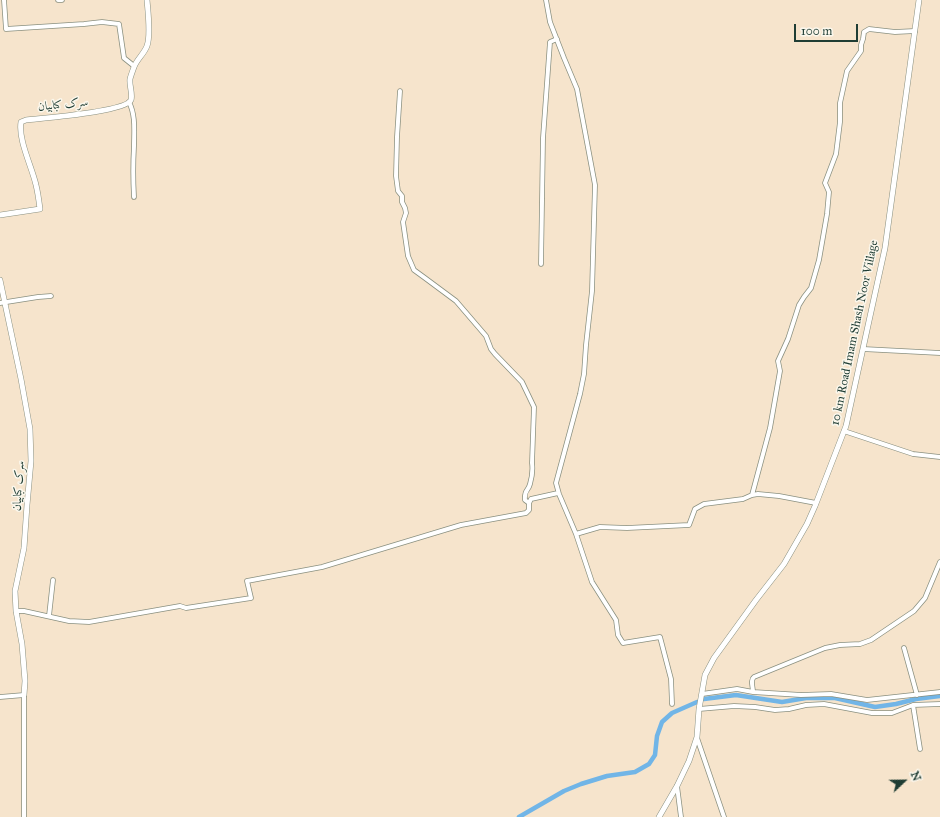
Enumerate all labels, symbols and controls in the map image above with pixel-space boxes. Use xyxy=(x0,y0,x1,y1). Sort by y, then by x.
scale bar xyxy=(796,16,860,42)
text: 100 m xyxy=(801,24,832,38)
street label: سرک کبابیان xyxy=(37,95,89,115)
street label: 10 km Road Imam Shash Noor Village xyxy=(828,239,882,427)
street label: سرک کبابیان xyxy=(10,460,28,512)
north arrow xyxy=(884,761,924,801)
text: N xyxy=(908,770,923,783)

